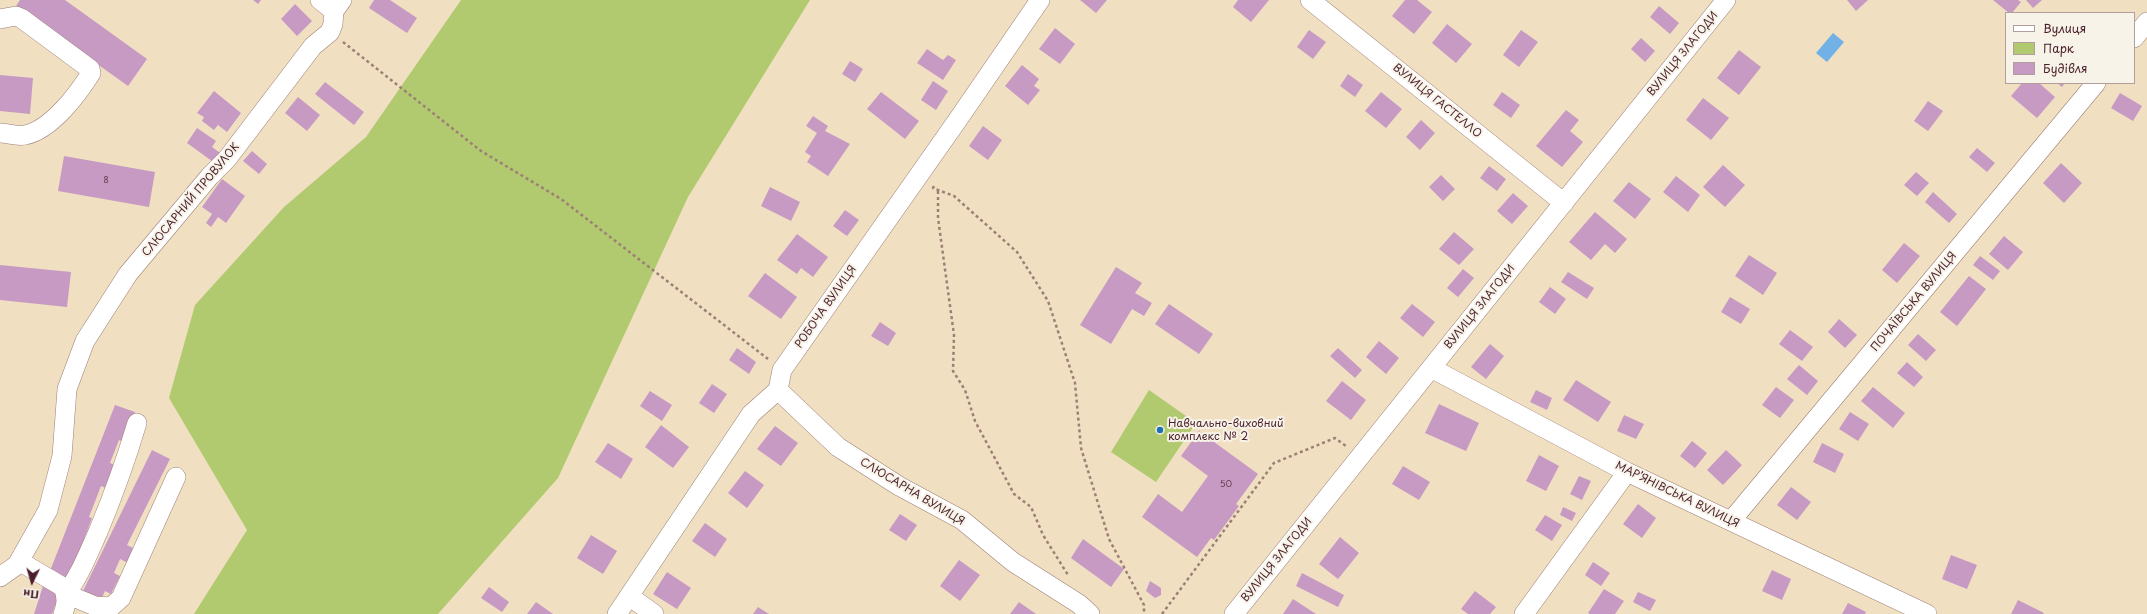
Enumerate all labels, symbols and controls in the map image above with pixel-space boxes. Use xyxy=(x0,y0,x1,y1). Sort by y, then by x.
street label: ВУЛИЦЯ ЗЛАГОДИ xyxy=(1645,9,1721,99)
legend xyxy=(2005,12,2135,84)
text: Вулиця xyxy=(2043,19,2086,37)
text: Парк xyxy=(2043,39,2074,57)
text: Будівля xyxy=(2043,59,2088,77)
street label: ВУЛИЦЯ ГАСТЕЛЛО xyxy=(1390,61,1484,141)
street label: СЛЮСАРНИЙ ПРОВУЛОК xyxy=(140,141,242,259)
house number: 8 xyxy=(103,176,109,186)
street label: ПОЧАЇВСЬКА ВУЛИЦЯ xyxy=(1869,250,1959,354)
street label: ВУЛИЦЯ ЗЛАГОДИ xyxy=(1442,262,1518,352)
street label: РОБОЧА ВУЛИЦЯ xyxy=(793,263,859,351)
place label: Навчально-виховний комплекс № 2 xyxy=(1168,417,1283,443)
marker: Навчально-виховний комплекс № 2 xyxy=(1155,425,1165,435)
street label: СЛЮСАРНА ВУЛИЦЯ xyxy=(857,456,967,528)
street label: МАР’ЯНІВСЬКА ВУЛИЦЯ xyxy=(1613,459,1741,531)
house number: 50 xyxy=(1220,480,1232,490)
street label: ВУЛИЦЯ ЗЛАГОДИ xyxy=(1239,515,1315,605)
north arrow xyxy=(12,562,52,602)
text: Пн xyxy=(22,585,40,604)

